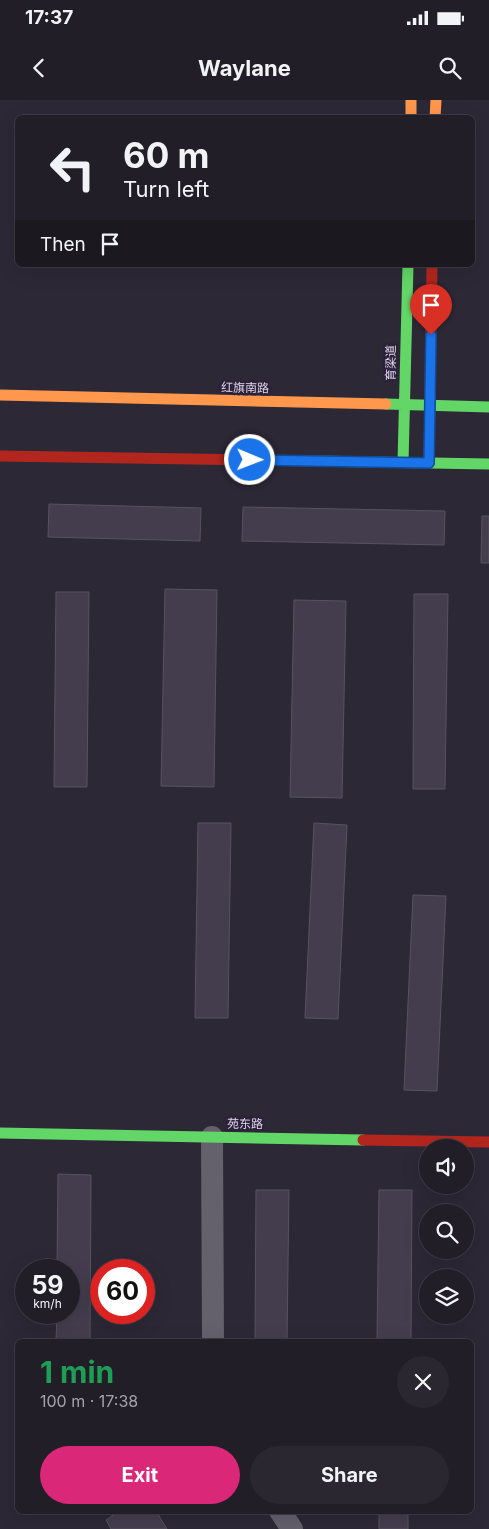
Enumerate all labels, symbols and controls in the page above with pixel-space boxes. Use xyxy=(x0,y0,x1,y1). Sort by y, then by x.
text: 17:37 xyxy=(25,6,73,29)
icon: back xyxy=(25,54,53,82)
icon: search xyxy=(436,54,464,82)
text: Waylane xyxy=(198,55,291,81)
text: 60 m xyxy=(123,134,210,176)
icon: left xyxy=(40,135,105,200)
text: Turn left xyxy=(123,176,209,202)
icon: arrive xyxy=(96,230,124,258)
text: Then xyxy=(40,233,86,256)
pin xyxy=(410,284,452,335)
icon: arrive xyxy=(417,291,445,319)
street label: 育梁道 xyxy=(383,345,398,381)
street label: 红旗南路 xyxy=(221,380,269,395)
position arrow xyxy=(223,433,275,485)
street label: 苑东路 xyxy=(227,1116,263,1131)
map controls xyxy=(419,1139,474,1324)
button: sound xyxy=(419,1139,474,1194)
button: search xyxy=(419,1204,474,1259)
speed limit sign: 60 xyxy=(90,1259,155,1324)
button: layers xyxy=(419,1269,474,1324)
text: 59 xyxy=(31,1270,64,1300)
text: km/h xyxy=(33,1296,62,1311)
text: 1 min xyxy=(40,1354,114,1390)
button: close xyxy=(397,1356,449,1408)
text: 100 m · 17:38 xyxy=(40,1391,138,1411)
button: Exit xyxy=(40,1446,240,1504)
button: Share xyxy=(250,1446,449,1504)

